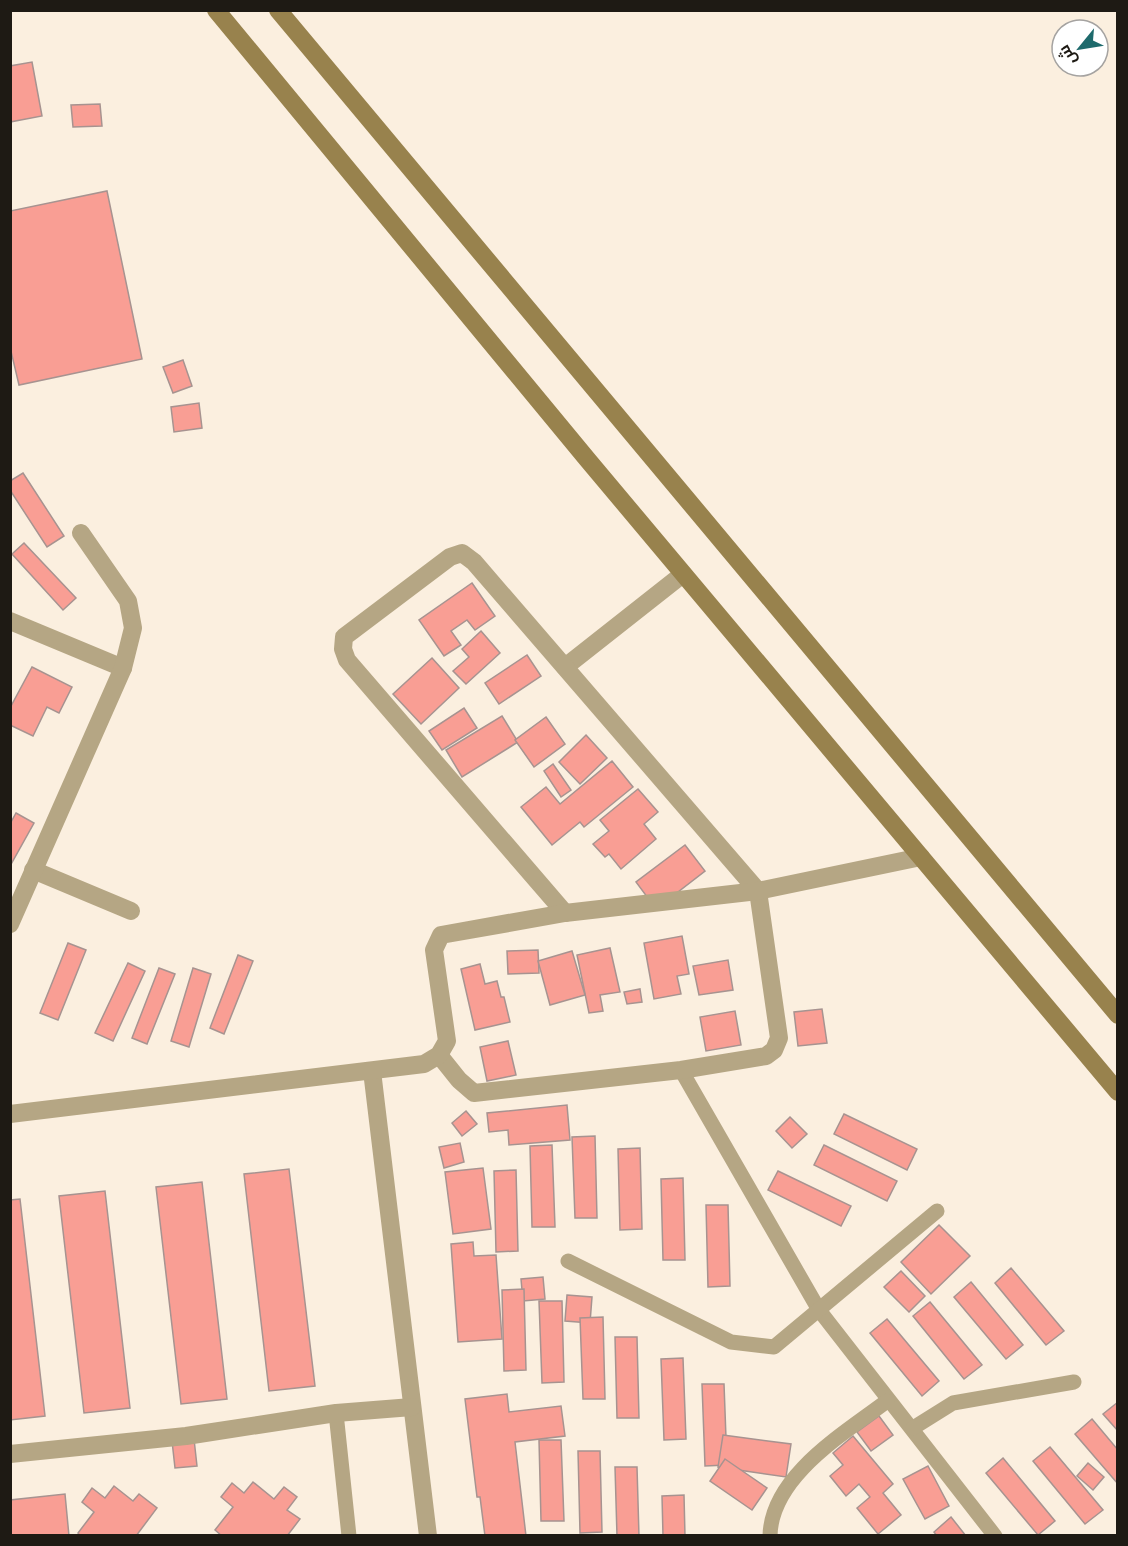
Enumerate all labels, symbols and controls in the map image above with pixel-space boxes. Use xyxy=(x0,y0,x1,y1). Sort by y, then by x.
north arrow xyxy=(1050,18,1110,78)
text: ش xyxy=(1054,41,1082,69)

